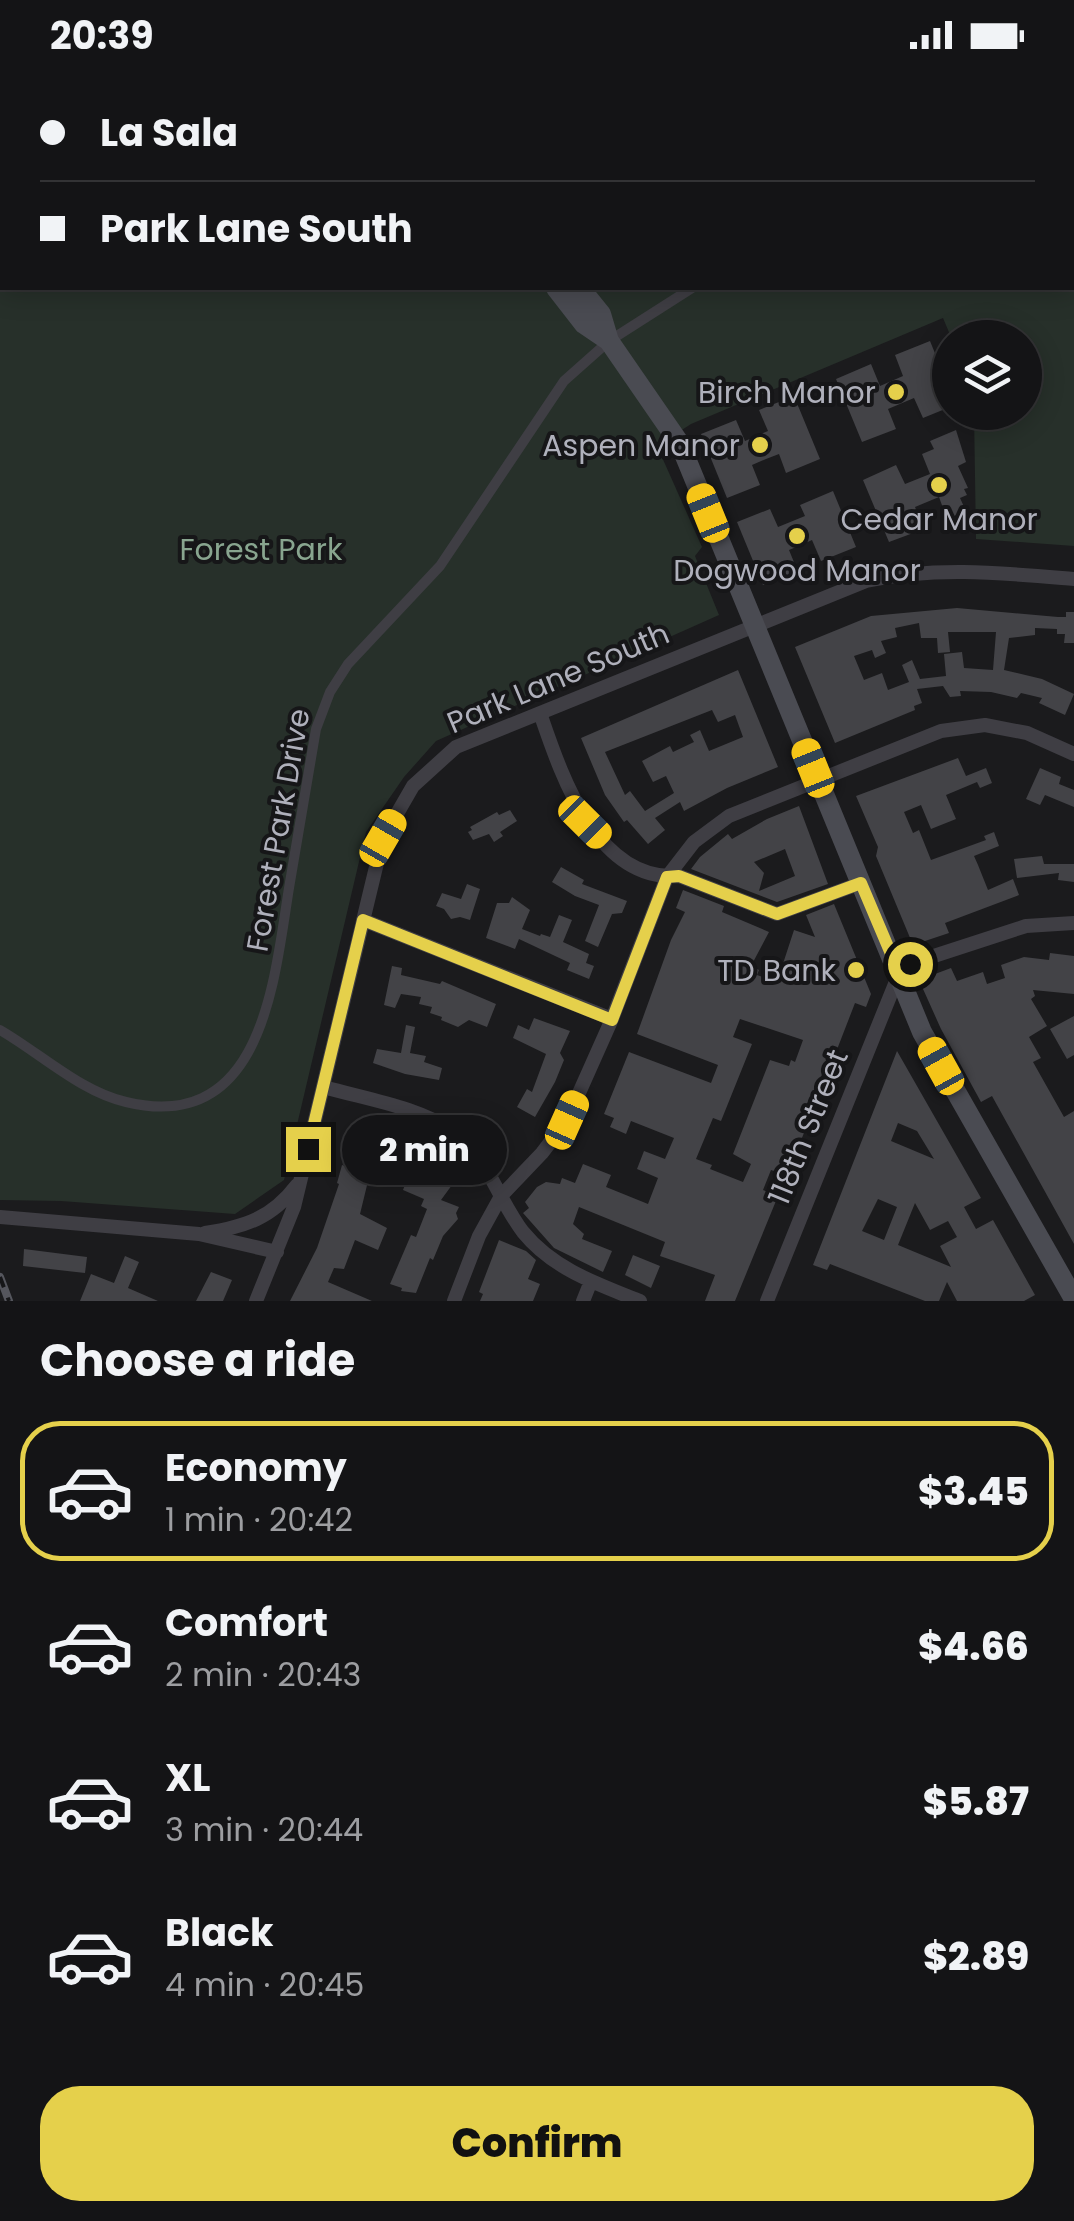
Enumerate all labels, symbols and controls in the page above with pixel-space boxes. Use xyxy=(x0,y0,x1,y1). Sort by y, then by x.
text: 20:39 xyxy=(50,9,154,62)
text: La Sala xyxy=(100,106,238,159)
text: Park Lane South xyxy=(100,202,413,255)
map controls xyxy=(932,320,1042,430)
button: layers xyxy=(932,320,1042,430)
place label: Birch Manor xyxy=(698,371,876,414)
marker: Birch Manor xyxy=(885,381,907,403)
place label: Aspen Manor xyxy=(542,424,740,467)
marker: Aspen Manor xyxy=(749,434,771,456)
marker: Cedar Manor xyxy=(928,474,950,496)
car xyxy=(683,480,733,546)
place label: Cedar Manor xyxy=(840,498,1038,541)
marker: Dogwood Manor xyxy=(786,525,808,547)
park label: Forest Park xyxy=(180,528,343,571)
place label: Dogwood Manor xyxy=(673,549,921,592)
street label: Park Lane South xyxy=(440,612,676,744)
street label: Forest Park Drive xyxy=(235,705,321,955)
car xyxy=(788,735,838,801)
car xyxy=(553,790,617,854)
car xyxy=(355,805,411,871)
route start xyxy=(888,942,933,987)
place label: TD Bank xyxy=(717,949,837,992)
marker: TD Bank xyxy=(845,959,867,981)
car xyxy=(913,1032,969,1100)
street label: 118th Street xyxy=(757,1043,859,1211)
car xyxy=(541,1086,593,1154)
callout: 2 min xyxy=(343,1114,508,1184)
route end xyxy=(286,1127,331,1172)
text: 2 min xyxy=(379,1127,470,1172)
text: Choose a ride xyxy=(40,1329,355,1392)
text: Economy xyxy=(165,1441,347,1494)
icon: car xyxy=(45,1446,135,1536)
text: $3.45 xyxy=(918,1465,1029,1518)
text: 1 min · 20:42 xyxy=(165,1497,353,1542)
text: Comfort xyxy=(165,1596,328,1649)
icon: car xyxy=(45,1601,135,1691)
text: $4.66 xyxy=(918,1620,1029,1673)
text: 2 min · 20:43 xyxy=(165,1652,361,1697)
text: XL xyxy=(165,1751,210,1804)
icon: car xyxy=(45,1756,135,1846)
text: $5.87 xyxy=(923,1775,1029,1828)
text: 3 min · 20:44 xyxy=(165,1807,363,1852)
text: Black xyxy=(165,1906,274,1959)
icon: car xyxy=(45,1911,135,2001)
text: $2.89 xyxy=(923,1930,1029,1983)
text: 4 min · 20:45 xyxy=(165,1962,364,2007)
button: Confirm xyxy=(40,2086,1034,2201)

